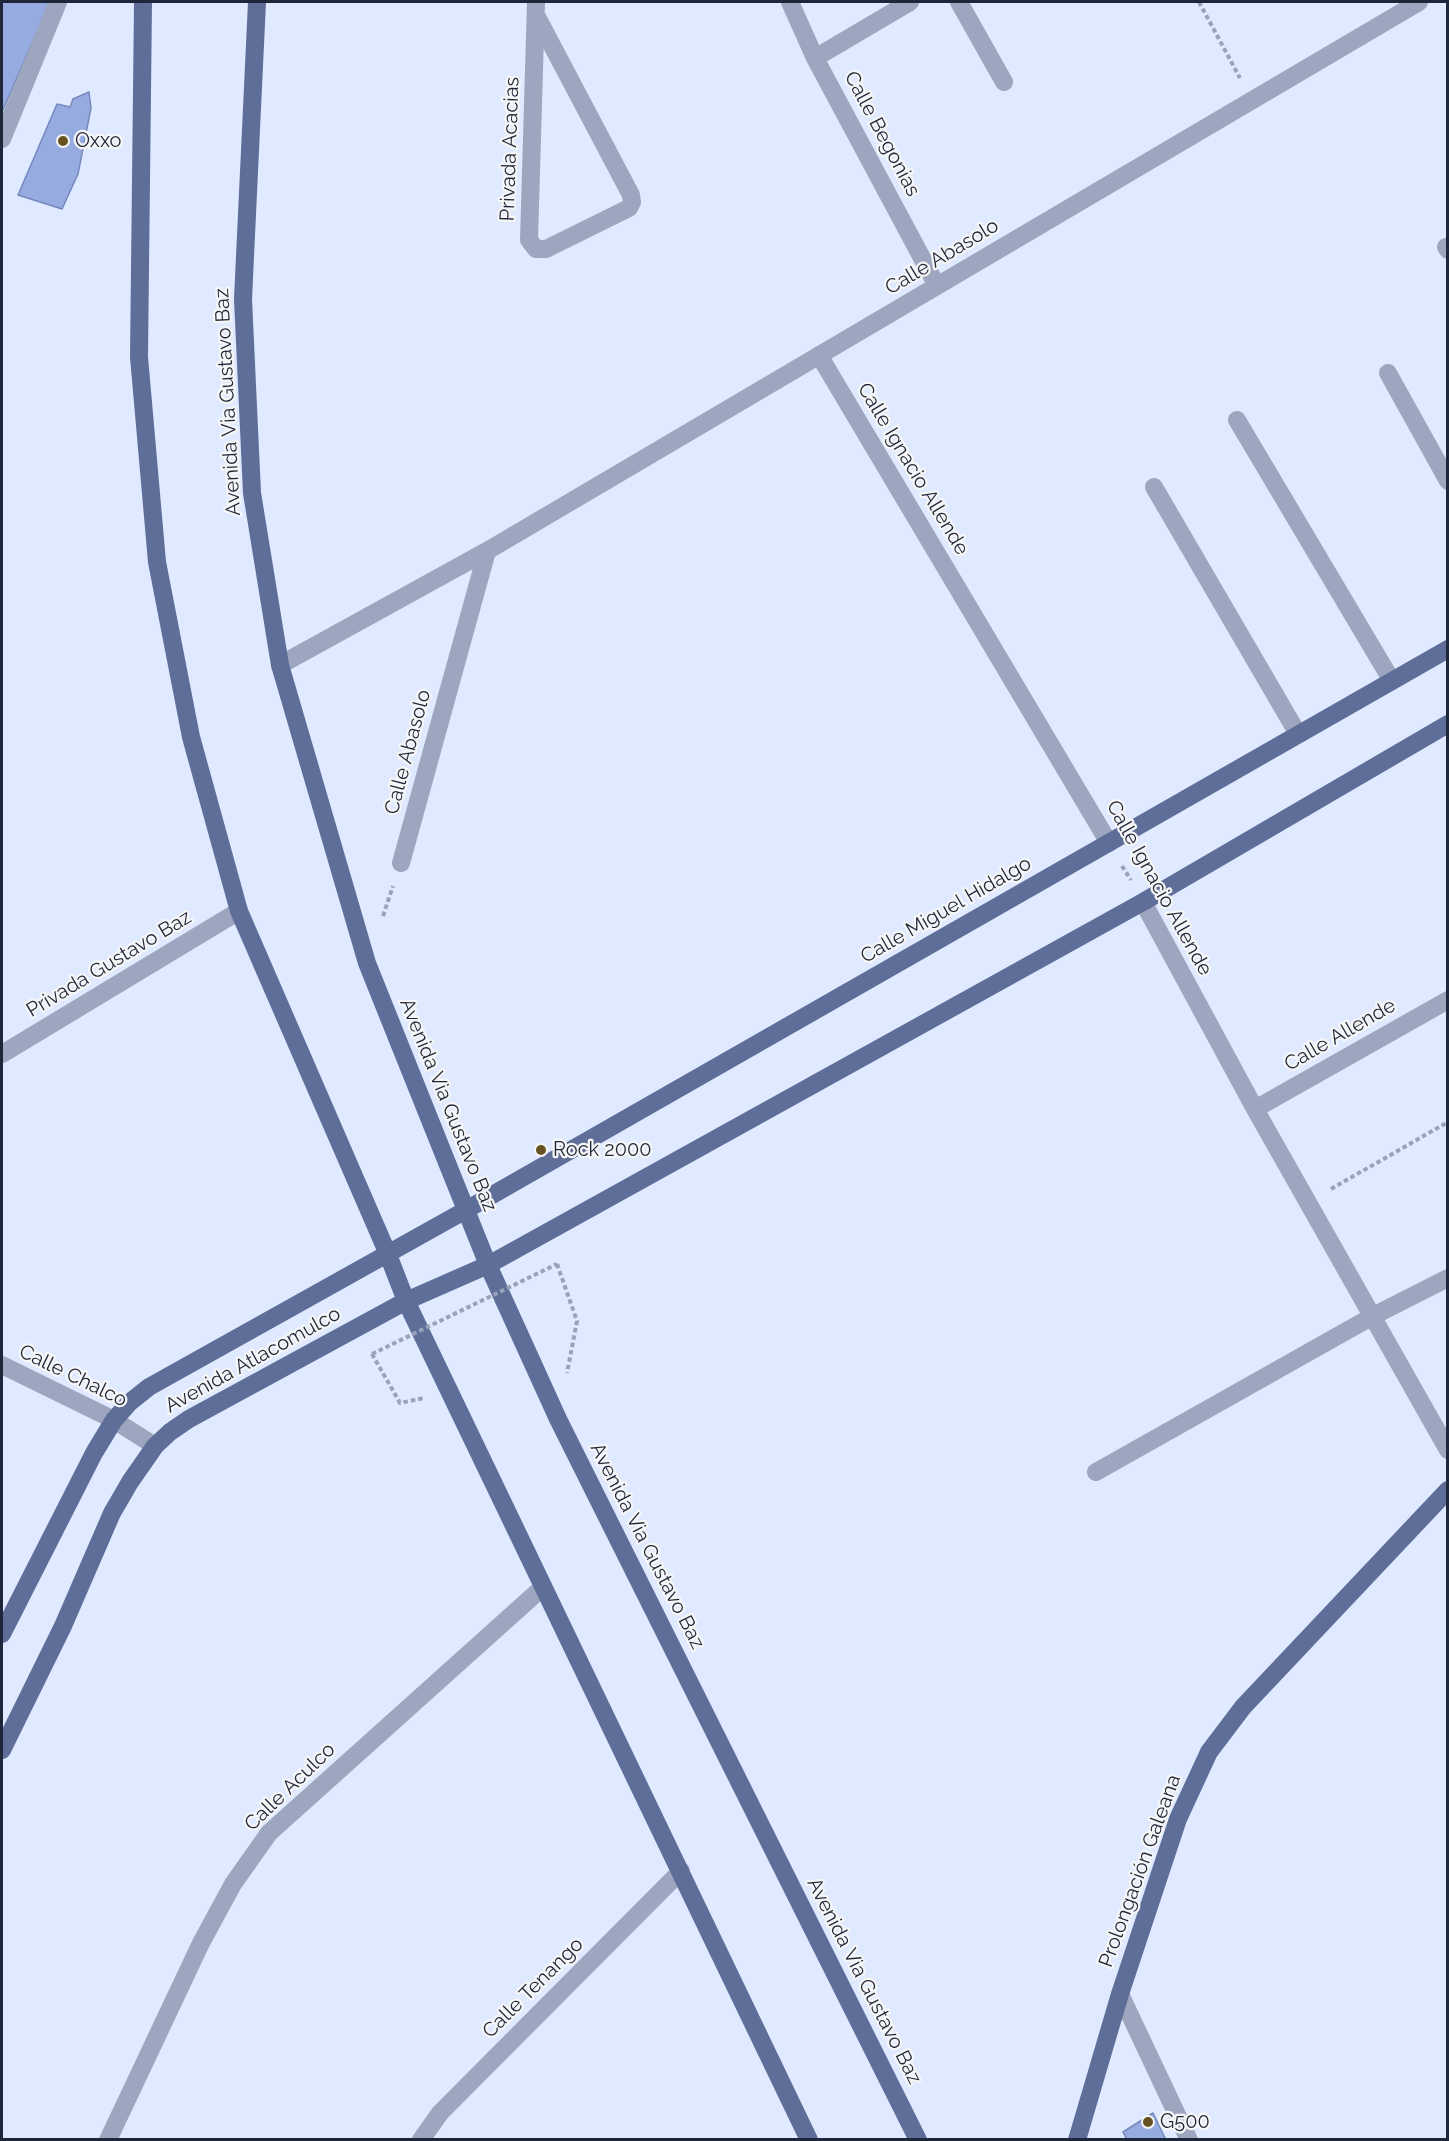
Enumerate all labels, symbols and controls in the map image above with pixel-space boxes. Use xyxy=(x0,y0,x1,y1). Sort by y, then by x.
street label: Calle Begonias xyxy=(839,67,925,201)
street label: Privada Acacias xyxy=(495,76,525,222)
place label: Oxxo xyxy=(75,129,121,153)
marker: Oxxo xyxy=(56,134,70,148)
street label: Calle Abasolo xyxy=(881,214,1003,300)
street label: Avenida Via Gustavo Baz xyxy=(210,288,246,516)
street label: Calle Ignacio Allende xyxy=(852,379,974,559)
street label: Calle Abasolo xyxy=(380,687,436,817)
street label: Calle Ignacio Allende xyxy=(1101,796,1217,980)
street label: Calle Miguel Hidalgo xyxy=(856,851,1036,969)
street label: Privada Gustavo Baz xyxy=(22,905,196,1023)
street label: Calle Allende xyxy=(1280,994,1400,1076)
street label: Avenida Via Gustavo Baz xyxy=(394,995,502,1215)
place label: Rock 2000 xyxy=(553,1138,651,1162)
marker: Rock 2000 xyxy=(534,1143,548,1157)
street label: Avenida Atlacomulco xyxy=(161,1302,345,1418)
street label: Calle Chalco xyxy=(15,1340,131,1412)
street label: Avenida Via Gustavo Baz xyxy=(585,1439,709,1653)
street label: Calle Aculco xyxy=(240,1738,340,1836)
street label: Prolongación Galeana xyxy=(1094,1771,1186,1971)
street label: Avenida Via Gustavo Baz xyxy=(802,1874,926,2088)
street label: Calle Tenango xyxy=(478,1933,588,2043)
place label: G500 xyxy=(1160,2110,1210,2134)
marker: G500 xyxy=(1141,2115,1155,2129)

